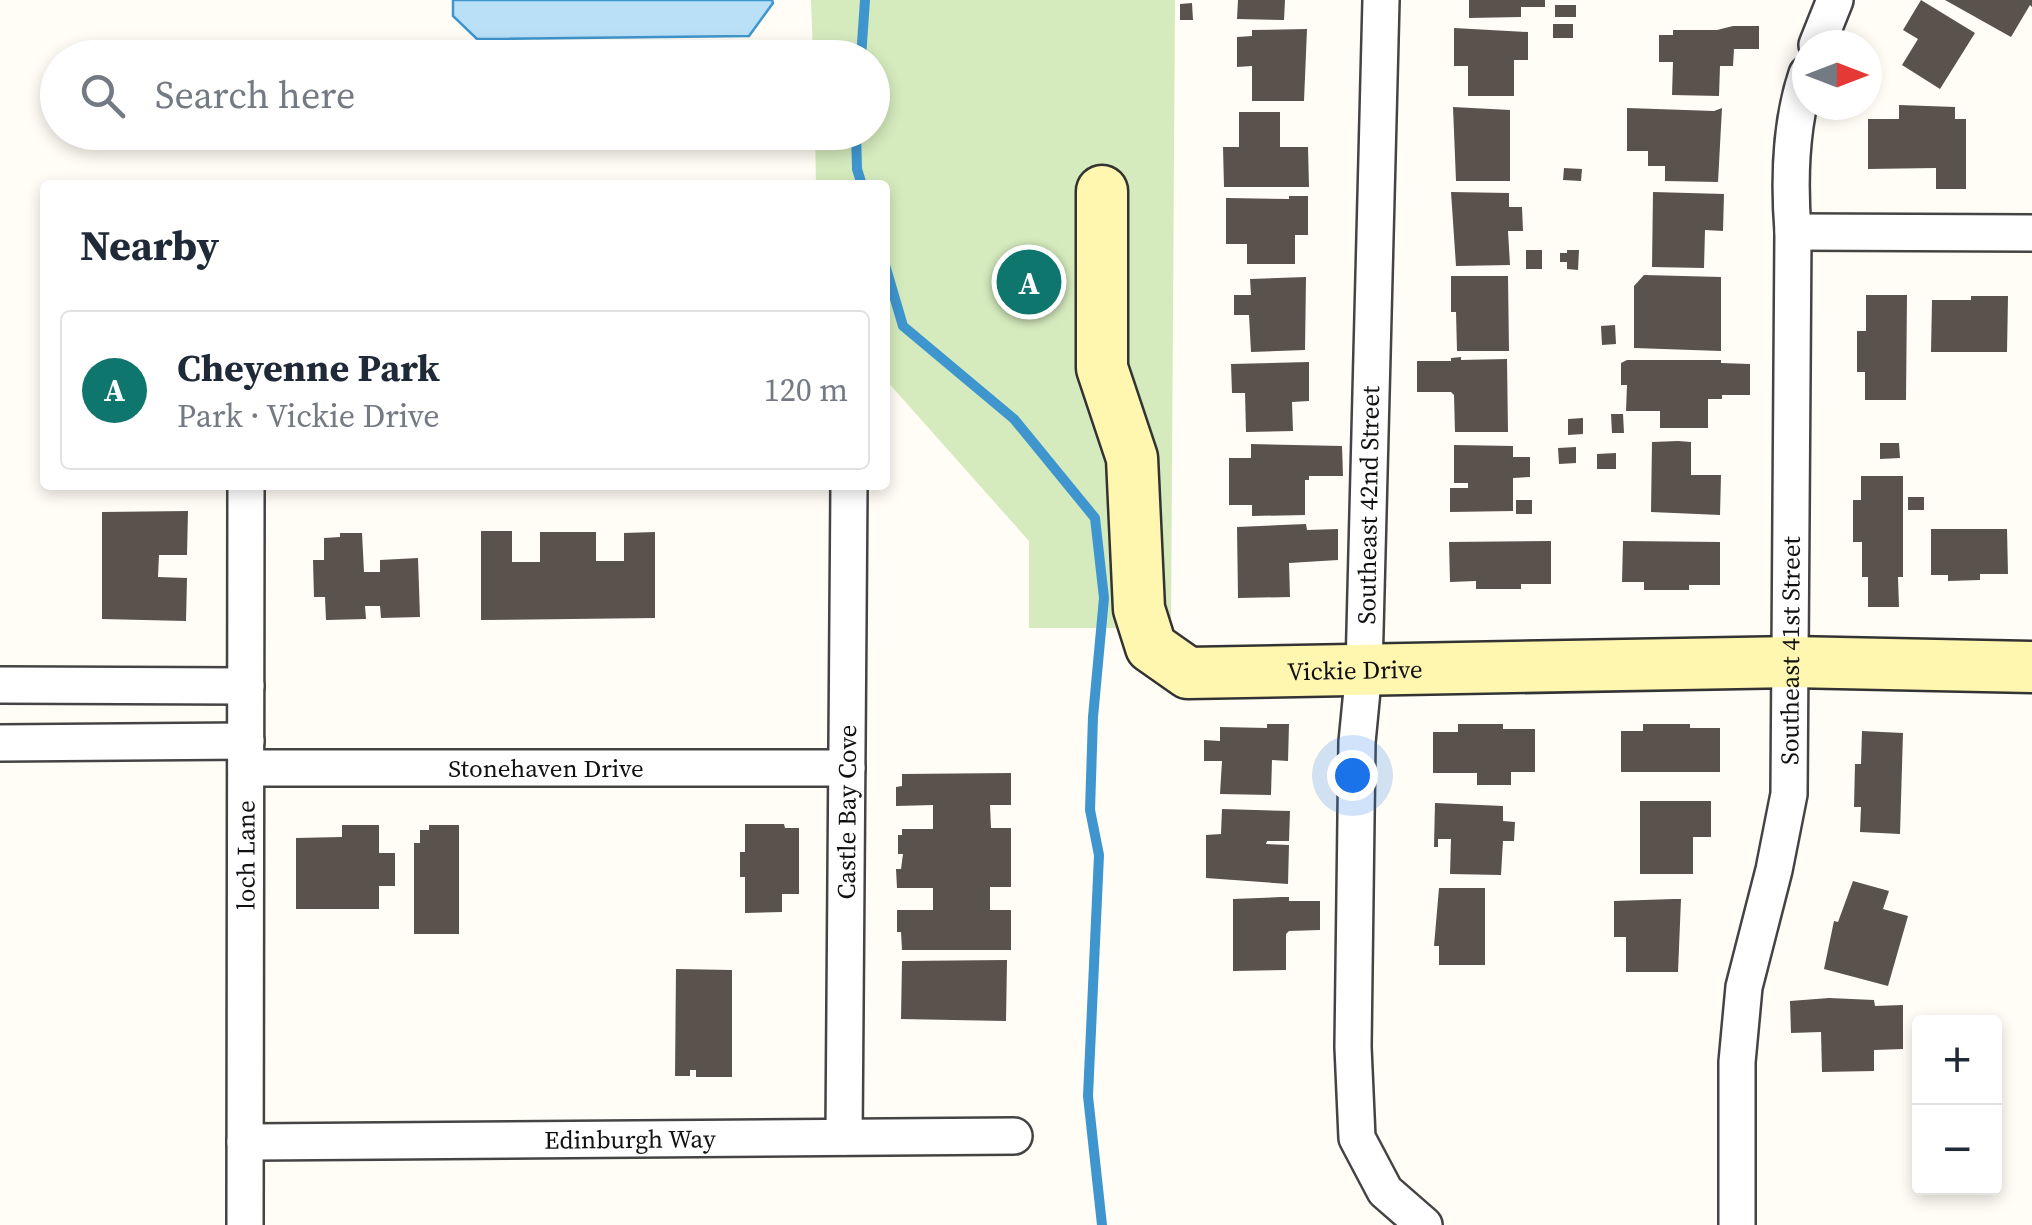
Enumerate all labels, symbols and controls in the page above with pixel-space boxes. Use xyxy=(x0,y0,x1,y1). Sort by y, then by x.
north arrow xyxy=(1792,30,1882,120)
search box xyxy=(40,40,890,150)
icon: search xyxy=(75,68,130,123)
text: Search here xyxy=(155,69,355,121)
text: Nearby xyxy=(80,216,219,274)
pin: A xyxy=(996,244,1062,320)
text: Cheyenne Park xyxy=(177,342,440,394)
text: A xyxy=(104,368,125,412)
text: 120 m xyxy=(764,368,848,412)
street label: Southeast 42nd Street xyxy=(1349,384,1387,625)
text: Park · Vickie Drive xyxy=(177,394,440,438)
street label: Southeast 41st Street xyxy=(1772,535,1808,765)
street label: Vickie Drive xyxy=(1287,652,1423,688)
street label: Castle Bay Cove xyxy=(829,724,864,900)
your location xyxy=(1327,750,1378,801)
street label: Stonehaven Drive xyxy=(448,751,644,785)
street label: loch Lane xyxy=(228,800,263,910)
map controls xyxy=(1912,1015,2002,1195)
button: + xyxy=(1912,1015,2002,1105)
button: − xyxy=(1912,1105,2002,1195)
street label: Edinburgh Way xyxy=(544,1121,716,1157)

